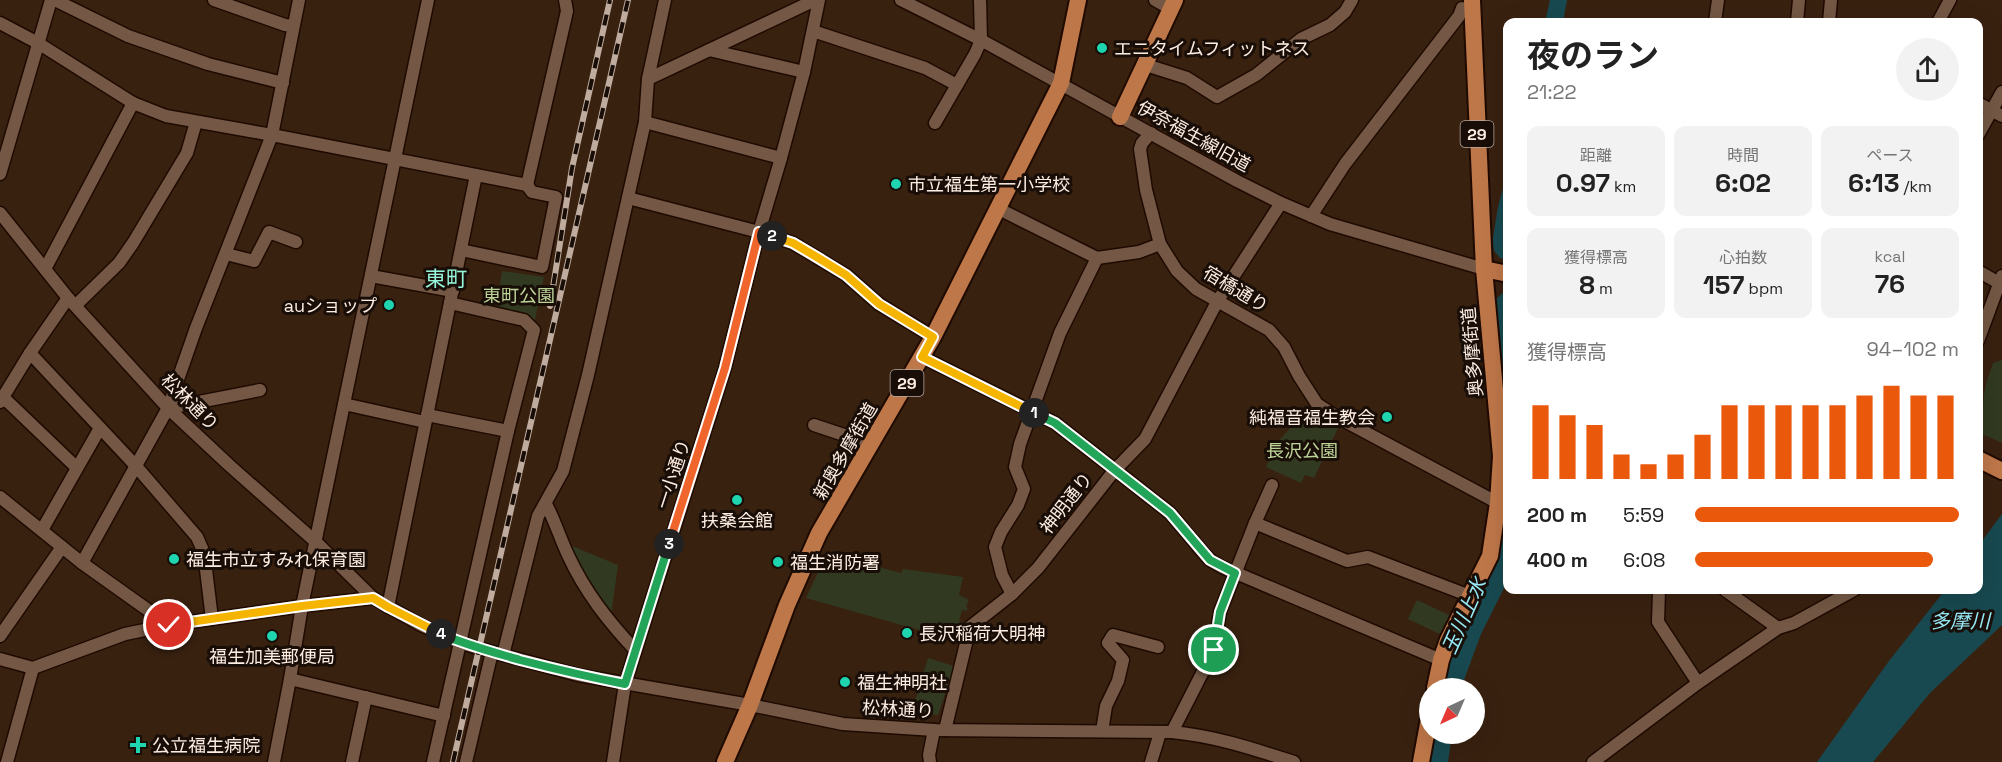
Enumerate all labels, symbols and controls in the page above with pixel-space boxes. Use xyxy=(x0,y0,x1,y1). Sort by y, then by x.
text: 夜のラン xyxy=(1527,35,1659,77)
place label: エニタイムフィットネス xyxy=(1114,37,1310,60)
button: share xyxy=(1896,38,1959,101)
marker: エニタイムフィットネス xyxy=(1095,41,1109,55)
text: 21:22 xyxy=(1527,79,1577,105)
street label: 伊奈福生線旧道 xyxy=(1133,95,1255,177)
road number: 29 xyxy=(1460,121,1494,147)
text: 距離 xyxy=(1580,145,1612,166)
text: 時間 xyxy=(1727,145,1759,166)
text: ペース xyxy=(1866,145,1914,166)
text: 0.97 xyxy=(1556,166,1610,200)
text: 6:02 xyxy=(1715,166,1771,200)
text: 6:13 xyxy=(1848,166,1899,200)
place label: 市立福生第一小学校 xyxy=(908,173,1070,196)
text: km xyxy=(1610,176,1636,197)
text: /km xyxy=(1899,176,1932,197)
marker: 市立福生第一小学校 xyxy=(889,177,903,191)
pin: 2 xyxy=(757,221,787,251)
text: 2 xyxy=(767,225,777,246)
text: kcal xyxy=(1875,246,1905,267)
text: 獲得標高 xyxy=(1564,247,1628,268)
text: 心拍数 xyxy=(1719,247,1767,268)
street label: 宿橋通り xyxy=(1199,261,1273,317)
district label: 東町 xyxy=(425,265,467,292)
text: 76 xyxy=(1875,267,1905,301)
text: 8 xyxy=(1579,268,1595,302)
text: 157 xyxy=(1703,268,1744,302)
text: m xyxy=(1595,278,1613,299)
text: bpm xyxy=(1744,278,1783,299)
park label: 東町公園 xyxy=(483,284,555,307)
place label: auショップ xyxy=(284,294,377,317)
marker: auショップ xyxy=(382,298,396,312)
street label: 奥多摩街道 xyxy=(1457,306,1487,398)
text: 94–102 m xyxy=(1867,336,1959,362)
text: 獲得標高 xyxy=(1527,339,1607,365)
street label: 松林通り xyxy=(156,368,224,436)
road number: 29 xyxy=(890,370,924,396)
street label: 新奥多摩街道 xyxy=(808,398,882,504)
pin: 1 xyxy=(1019,398,1049,428)
text: 1 xyxy=(1030,402,1038,423)
place label: 純福音福生教会 xyxy=(1249,406,1375,429)
marker: 純福音福生教会 xyxy=(1380,410,1394,424)
street label: 一小通り xyxy=(651,436,695,512)
park label: 長沢公園 xyxy=(1266,439,1338,462)
street label: 神明通り xyxy=(1035,468,1097,538)
marker: 扶桑会館 xyxy=(730,493,744,507)
text: 200 m xyxy=(1527,502,1587,528)
text: 5:59 xyxy=(1623,502,1664,528)
place label: 扶桑会館 xyxy=(701,509,773,532)
pin: 3 xyxy=(654,529,684,559)
text: 3 xyxy=(664,533,674,554)
text: 400 m xyxy=(1527,547,1588,573)
text: 6:08 xyxy=(1623,547,1666,573)
place label: 福生市立すみれ保育園 xyxy=(186,548,366,571)
place label: 福生消防署 xyxy=(790,551,880,574)
marker: 福生市立すみれ保育園 xyxy=(167,552,181,566)
marker: 福生消防署 xyxy=(771,555,785,569)
water label: 玉川上水 xyxy=(1436,572,1493,658)
pin xyxy=(143,599,194,650)
icon: check xyxy=(152,608,185,641)
water label: 多摩川 xyxy=(1930,608,1992,634)
pin: 4 xyxy=(426,619,456,649)
place label: 長沢稲荷大明神 xyxy=(919,622,1045,645)
text: 4 xyxy=(436,623,446,644)
pin xyxy=(1188,624,1239,675)
marker: 長沢稲荷大明神 xyxy=(900,626,914,640)
marker: 福生加美郵便局 xyxy=(265,629,279,643)
icon: arrive xyxy=(1197,633,1230,666)
place label: 福生加美郵便局 xyxy=(209,645,335,668)
place label: 福生神明社 xyxy=(857,671,947,694)
marker: 福生神明社 xyxy=(838,675,852,689)
north arrow xyxy=(1419,678,1485,744)
map controls xyxy=(1419,678,1485,744)
street label: 松林通り xyxy=(861,696,935,722)
place label: 公立福生病院 xyxy=(152,734,260,757)
marker: 公立福生病院 xyxy=(129,736,147,754)

